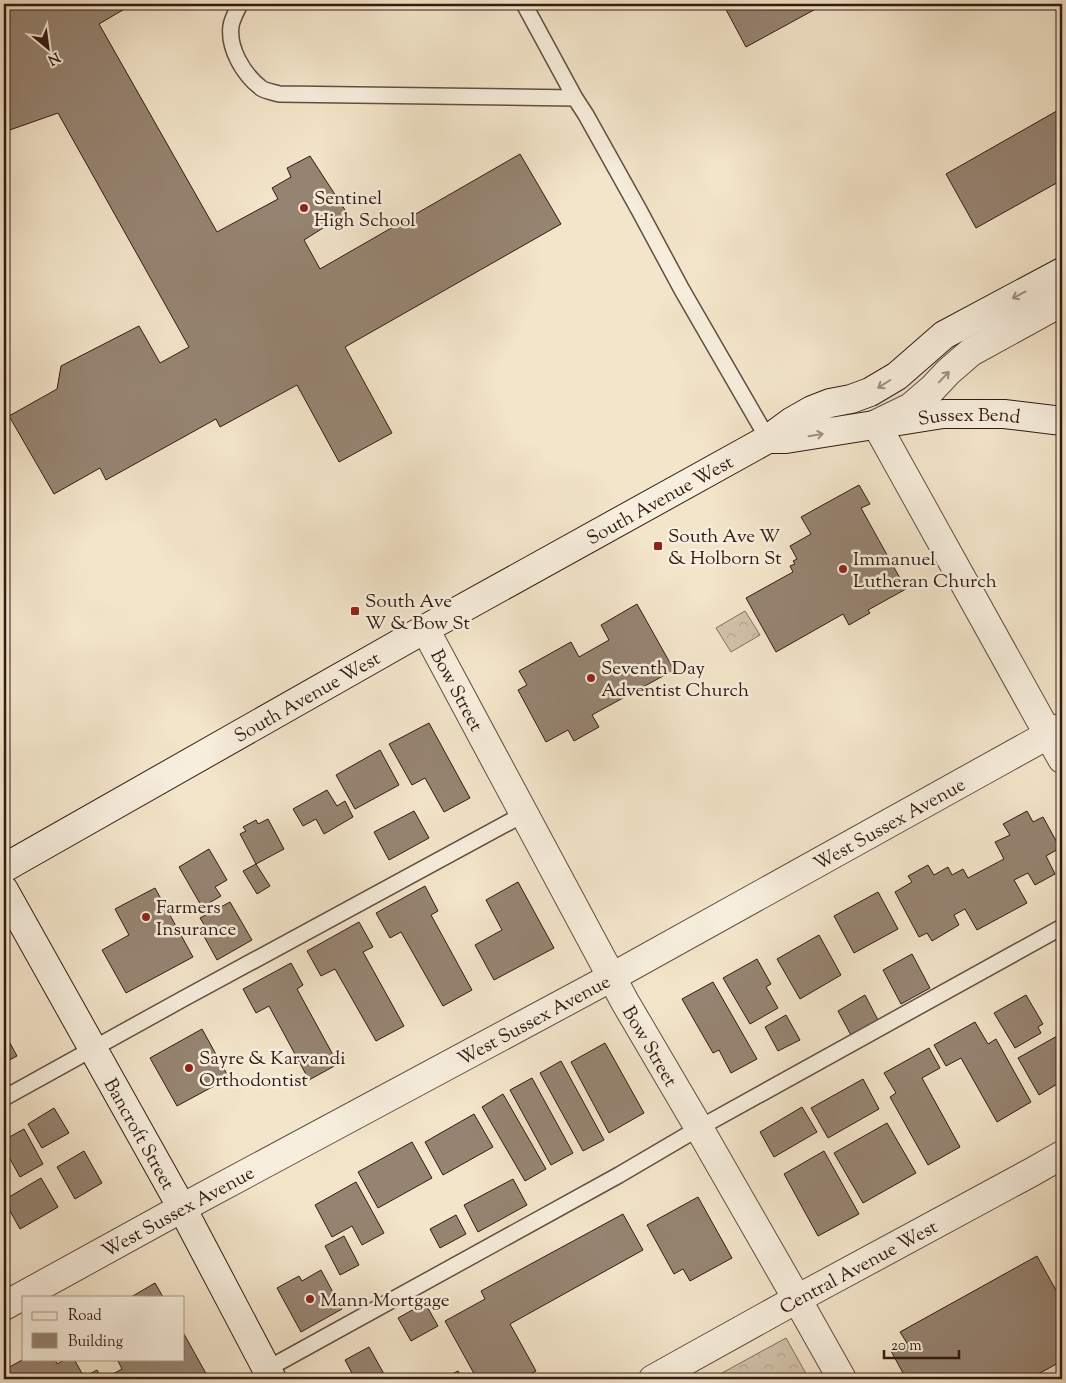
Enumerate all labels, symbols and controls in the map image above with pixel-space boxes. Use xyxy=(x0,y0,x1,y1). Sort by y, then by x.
north arrow xyxy=(22,22,72,72)
text: N xyxy=(44,46,63,69)
place label: Sentinel High School xyxy=(314,186,416,235)
marker: Sentinel High School xyxy=(298,202,310,214)
one-way arrow xyxy=(1012,291,1027,300)
one-way arrow xyxy=(938,370,950,383)
one-way arrow xyxy=(877,379,891,389)
street label: Sussex Bend xyxy=(916,402,1022,434)
one-way arrow xyxy=(808,429,824,439)
street label: South Avenue West xyxy=(582,450,739,553)
place label: South Ave W & Holborn St xyxy=(668,524,782,573)
marker: South Ave W & Holborn St xyxy=(652,540,664,552)
place label: Immanuel Lutheran Church xyxy=(853,547,997,596)
marker: Immanuel Lutheran Church xyxy=(837,563,849,575)
place label: South Ave W & Bow St xyxy=(365,589,471,638)
marker: South Ave W & Bow St xyxy=(349,605,361,617)
street label: Bow Street xyxy=(422,645,489,737)
street label: South Avenue West xyxy=(230,646,386,751)
place label: Seventh Day Adventist Church xyxy=(601,656,749,705)
marker: Seventh Day Adventist Church xyxy=(585,672,597,684)
street label: West Sussex Avenue xyxy=(809,772,971,878)
place label: Farmers Insurance xyxy=(156,895,236,944)
marker: Farmers Insurance xyxy=(140,911,152,923)
street label: West Sussex Avenue xyxy=(453,969,616,1074)
street label: Bow Street xyxy=(614,1002,683,1093)
place label: Sayre & Karvandi Orthodontist xyxy=(199,1046,346,1095)
marker: Sayre & Karvandi Orthodontist xyxy=(183,1062,195,1074)
street label: Bancroft Street xyxy=(96,1074,180,1196)
street label: West Sussex Avenue xyxy=(98,1160,260,1266)
street label: Central Avenue West xyxy=(775,1214,943,1322)
place label: Mann Mortgage xyxy=(320,1288,450,1315)
marker: Mann Mortgage xyxy=(304,1293,316,1305)
legend xyxy=(22,1296,185,1360)
text: Road xyxy=(68,1306,102,1327)
scale bar xyxy=(884,1328,958,1360)
text: Building xyxy=(68,1332,123,1353)
text: 20 m xyxy=(891,1336,922,1357)

